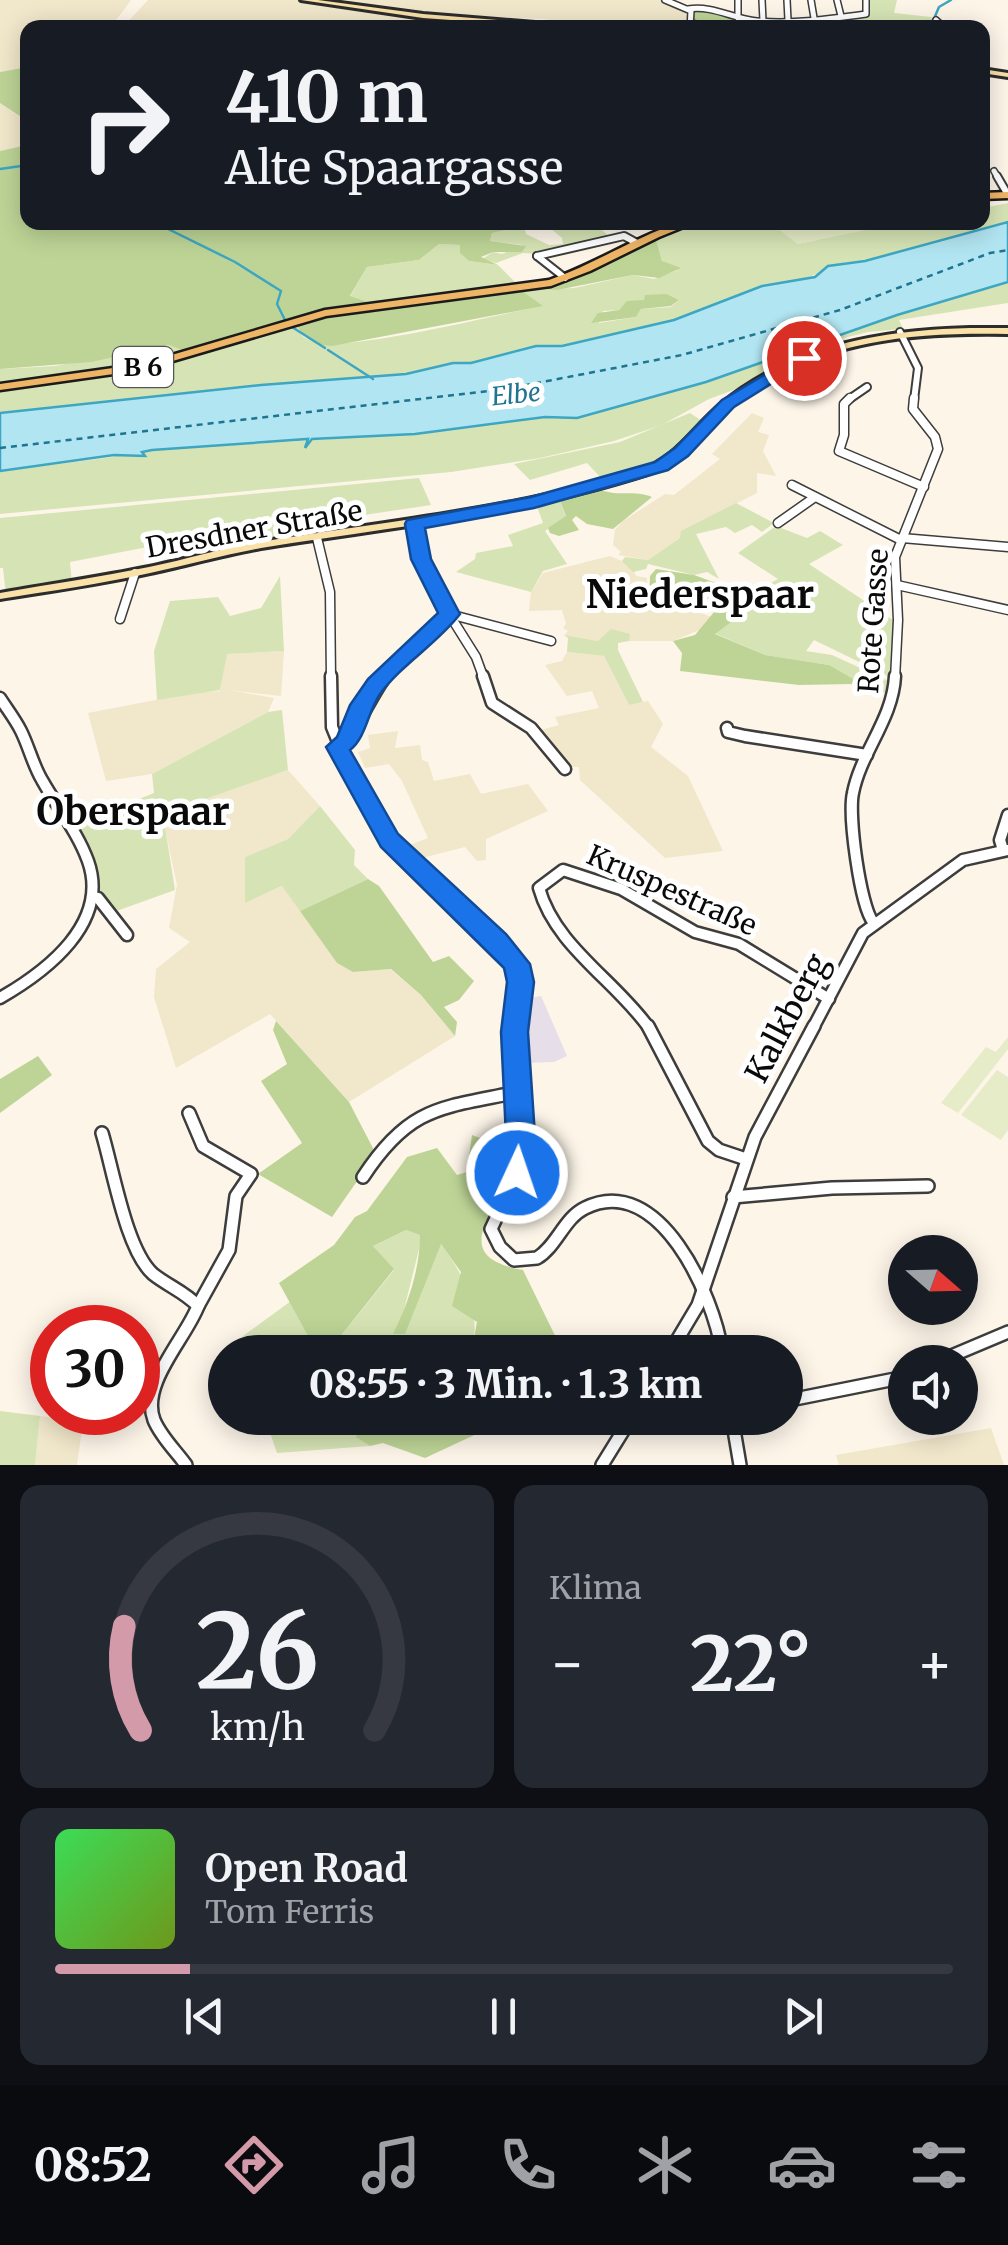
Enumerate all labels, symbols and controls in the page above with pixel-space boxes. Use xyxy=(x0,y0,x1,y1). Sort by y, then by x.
text: 410 m xyxy=(225,53,428,141)
icon: right xyxy=(60,60,190,190)
text: Alte Spaargasse xyxy=(225,140,563,196)
pin xyxy=(762,316,847,401)
icon: arrive xyxy=(777,331,832,386)
road number: B 6 xyxy=(113,347,173,387)
water label: Elbe xyxy=(490,376,542,412)
street label: Dresdner Straße xyxy=(143,492,365,566)
street label: Rote Gasse xyxy=(850,548,896,694)
district label: Niederspaar xyxy=(586,571,814,618)
district label: Oberspaar xyxy=(36,788,230,835)
street label: Kruspestraße xyxy=(582,837,762,943)
street label: Kalkberg xyxy=(737,947,837,1089)
position arrow xyxy=(465,1121,569,1225)
north arrow xyxy=(888,1235,978,1325)
map controls xyxy=(888,1235,978,1435)
speed limit sign: 30 xyxy=(30,1305,160,1435)
button: sound xyxy=(888,1345,978,1435)
text: 08:55 · 3 Min. · 1.3 km xyxy=(309,1361,702,1408)
text: Klima xyxy=(549,1568,642,1608)
text: 26 xyxy=(195,1586,319,1716)
text: 22° xyxy=(690,1617,812,1711)
text: − xyxy=(549,1629,586,1698)
text: + xyxy=(916,1629,953,1698)
text: km/h xyxy=(210,1705,304,1750)
text: Open Road xyxy=(205,1845,408,1892)
text: Tom Ferris xyxy=(205,1892,374,1932)
icon: previous xyxy=(177,1989,232,2044)
icon: pause xyxy=(476,1989,531,2044)
icon: next xyxy=(776,1989,831,2044)
icon: directions xyxy=(219,2130,289,2200)
icon: music xyxy=(356,2130,426,2200)
icon: phone xyxy=(493,2130,563,2200)
icon: climate xyxy=(630,2130,700,2200)
icon: car xyxy=(767,2130,837,2200)
icon: filters xyxy=(904,2130,974,2200)
text: 08:52 xyxy=(34,2137,152,2193)

